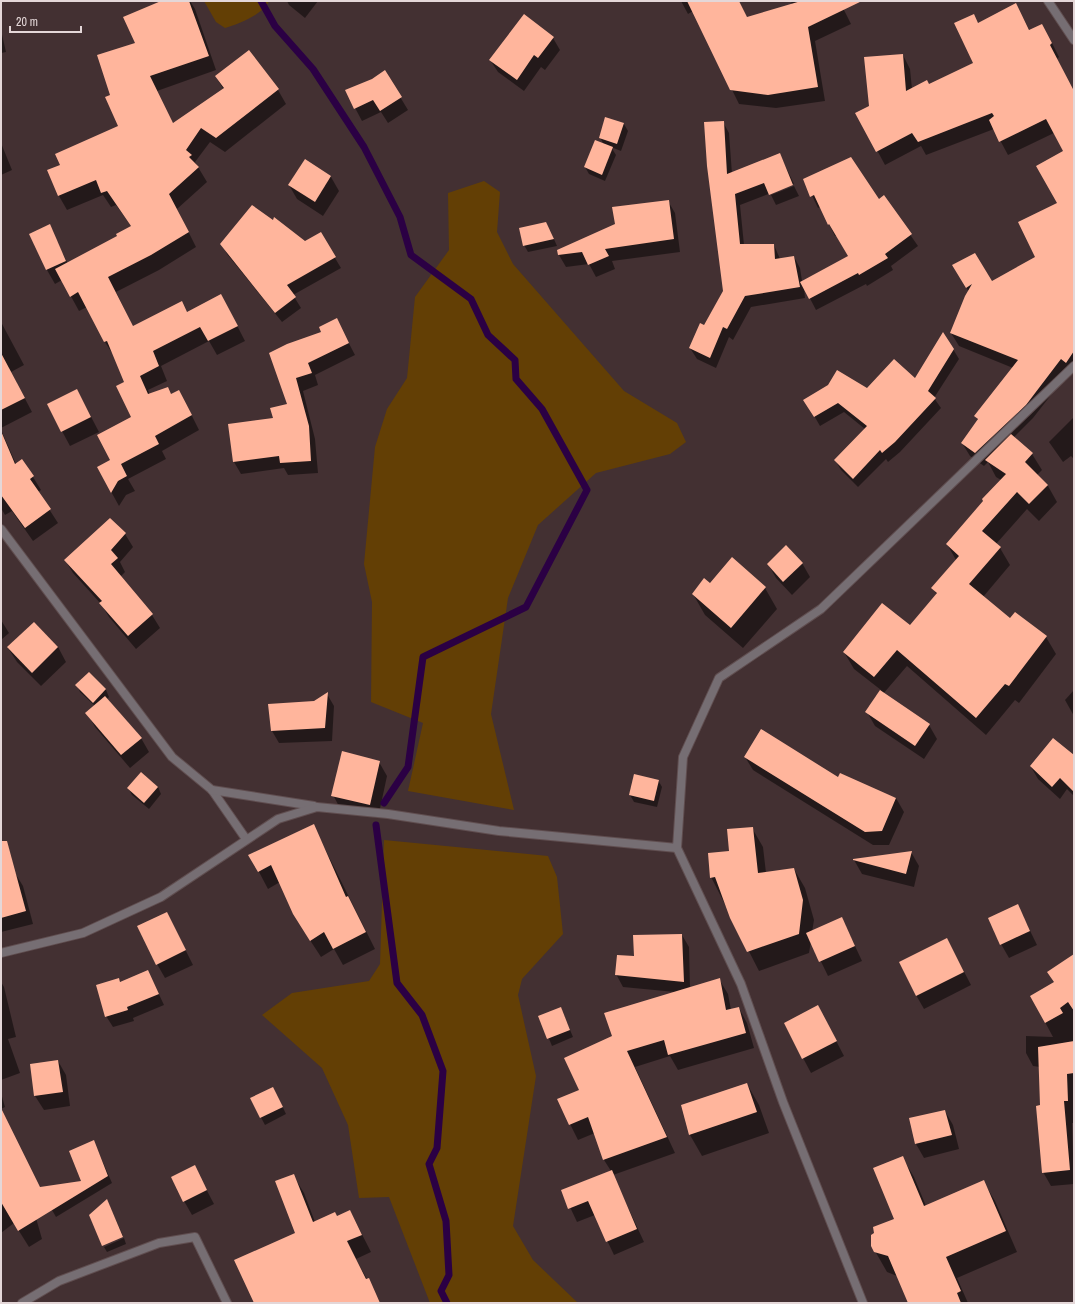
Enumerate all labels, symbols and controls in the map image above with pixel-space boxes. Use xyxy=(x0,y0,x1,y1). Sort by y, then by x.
scale bar xyxy=(10,8,81,34)
text: 20 m xyxy=(16,14,38,30)

